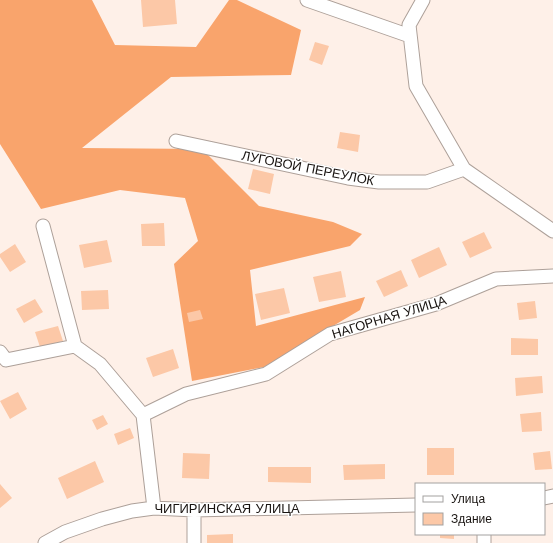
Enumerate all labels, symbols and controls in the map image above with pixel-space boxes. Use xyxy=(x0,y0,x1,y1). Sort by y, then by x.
street label: ЛУГОВОЙ ПЕРЕУЛОК xyxy=(240,148,376,188)
street label: НАГОРНАЯ УЛИЦА xyxy=(330,292,448,342)
legend xyxy=(415,483,545,535)
text: Улица xyxy=(451,492,485,506)
street label: ЧИГИРИНСКАЯ УЛИЦА xyxy=(154,501,300,516)
text: Здание xyxy=(451,512,492,526)

